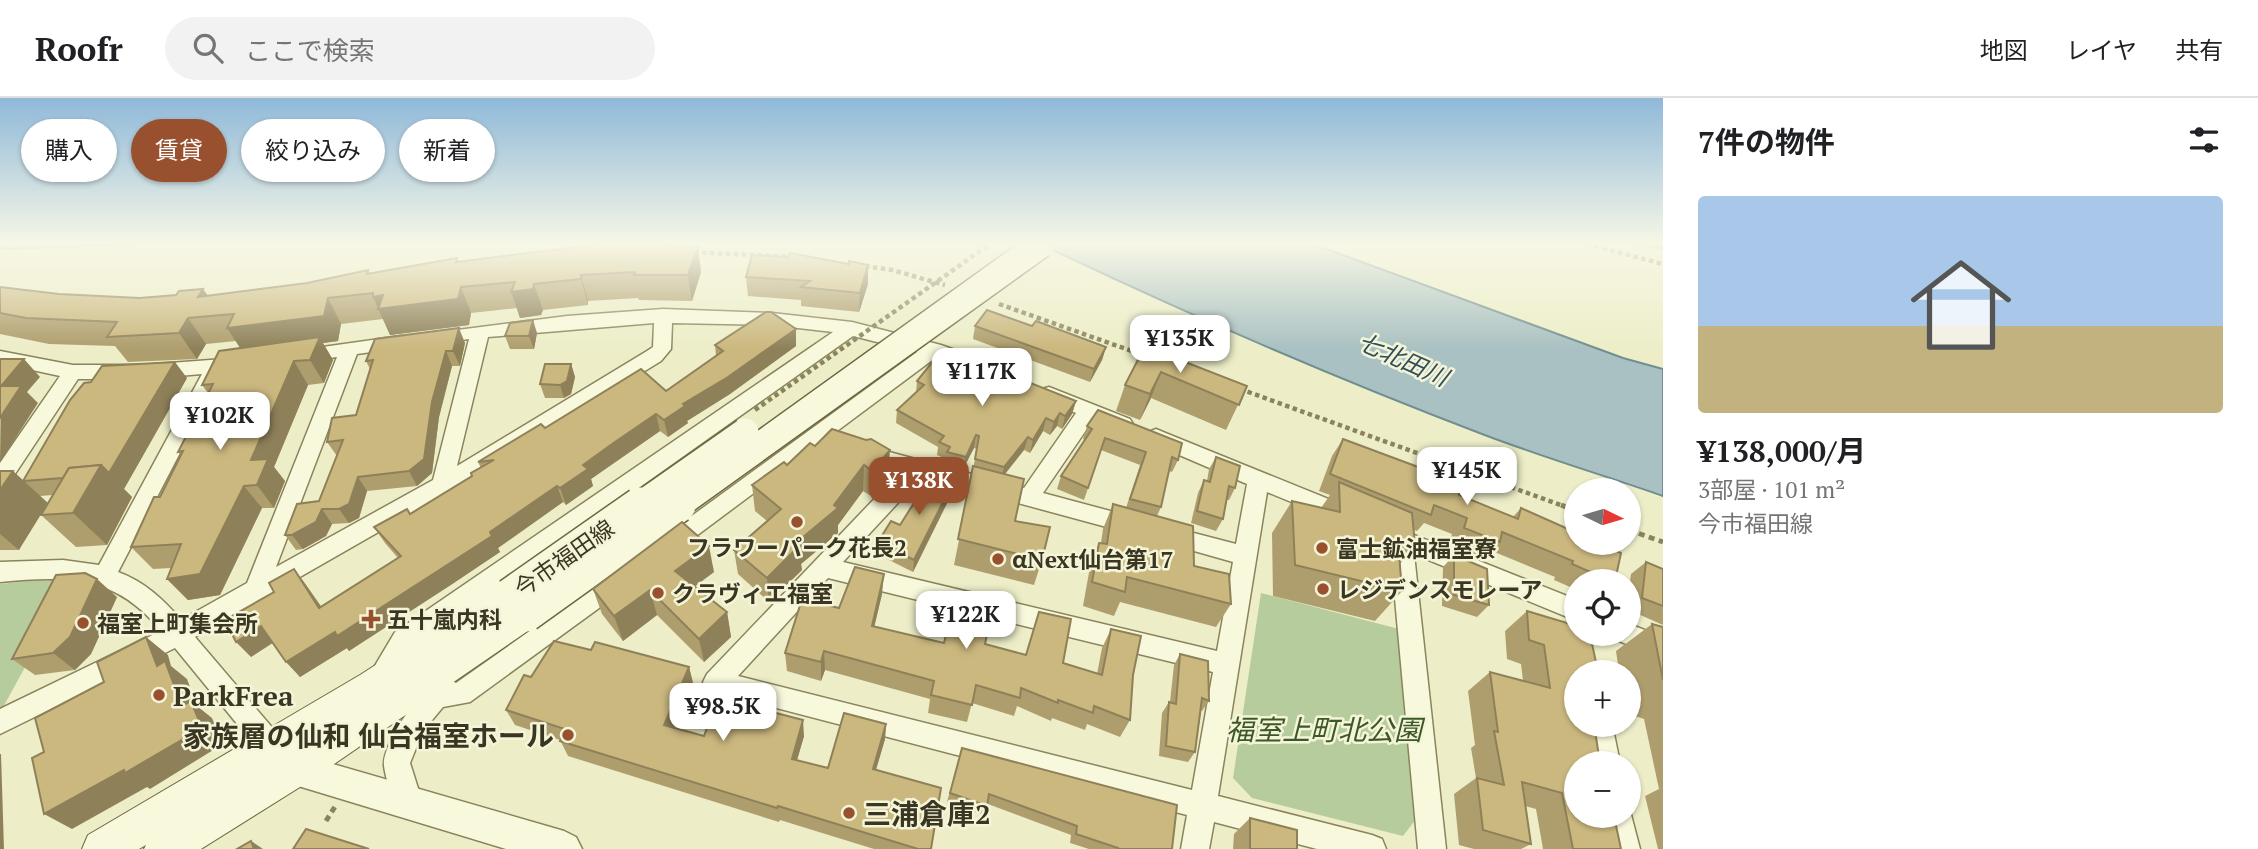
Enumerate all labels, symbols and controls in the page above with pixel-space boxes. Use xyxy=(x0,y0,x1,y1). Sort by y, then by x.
search box xyxy=(165,17,655,80)
text: Roofr xyxy=(35,27,123,70)
icon: search xyxy=(189,29,227,67)
text: ここで検索 xyxy=(245,33,375,67)
text: 地図 xyxy=(1980,34,2028,66)
text: レイヤ xyxy=(2066,34,2137,66)
text: 共有 xyxy=(2175,34,2223,66)
chip: 購入 xyxy=(21,119,117,182)
chip: 賃貸 xyxy=(131,119,227,182)
chip: 絞り込み xyxy=(241,119,385,182)
chip: 新着 xyxy=(399,119,495,182)
icon: filters xyxy=(2185,121,2223,159)
text: 7件の物件 xyxy=(1698,122,1835,162)
icon: home xyxy=(1898,242,2024,368)
pin: ¥135K xyxy=(1131,316,1229,375)
text: ¥135K xyxy=(1146,322,1214,353)
water label: 七北田川 xyxy=(1353,325,1456,394)
pin: ¥117K xyxy=(933,348,1031,408)
text: ¥117K xyxy=(948,355,1016,386)
pin: ¥102K xyxy=(171,392,269,452)
text: ¥102K xyxy=(186,399,254,430)
text: ¥138,000/月 xyxy=(1698,431,1866,471)
pin: ¥145K xyxy=(1418,448,1516,507)
text: ¥145K xyxy=(1433,454,1501,485)
pin: ¥138K xyxy=(870,458,968,517)
text: ¥138K xyxy=(885,464,953,495)
text: 3部屋 · 101 m² xyxy=(1698,474,1845,505)
north arrow xyxy=(1564,478,1642,555)
map controls xyxy=(1564,478,1641,828)
text: 今市福田線 xyxy=(1698,508,1813,539)
street label: 今市福田線 xyxy=(508,512,620,604)
marker: フラワーパーク花長2 xyxy=(789,514,805,530)
place label: フラワーパーク花長2 xyxy=(687,532,907,563)
place label: 富士鉱油福室寮 xyxy=(1336,533,1497,564)
marker: 富士鉱油福室寮 xyxy=(1314,540,1330,556)
place label: αNext仙台第17 xyxy=(1012,544,1174,575)
marker: αNext仙台第17 xyxy=(990,551,1006,567)
button: locate xyxy=(1564,569,1641,646)
place label: レジデンスモレーア xyxy=(1337,574,1543,605)
place label: クラヴィエ福室 xyxy=(672,578,833,609)
marker: レジデンスモレーア xyxy=(1315,581,1331,597)
marker: クラヴィエ福室 xyxy=(650,585,666,601)
pin: ¥122K xyxy=(917,592,1015,651)
text: ¥122K xyxy=(932,598,1000,629)
place label: 五十嵐内科 xyxy=(387,604,502,635)
place label: 福室上町集会所 xyxy=(97,608,258,639)
marker: 五十嵐内科 xyxy=(361,609,381,629)
marker: 福室上町集会所 xyxy=(75,615,91,631)
button: + xyxy=(1564,660,1641,737)
place label: ParkFrea xyxy=(173,677,294,714)
pin: ¥98.5K xyxy=(666,684,780,743)
marker: ParkFrea xyxy=(151,687,167,703)
text: ¥98.5K xyxy=(685,690,761,721)
park label: 福室上町北公園 xyxy=(1226,711,1426,748)
place label: 家族層の仙和 仙台福室ホール xyxy=(182,717,554,754)
marker: 家族層の仙和 仙台福室ホール xyxy=(560,727,576,743)
button: − xyxy=(1564,751,1641,828)
place label: 三浦倉庫2 xyxy=(863,795,991,832)
marker: 三浦倉庫2 xyxy=(841,805,857,821)

